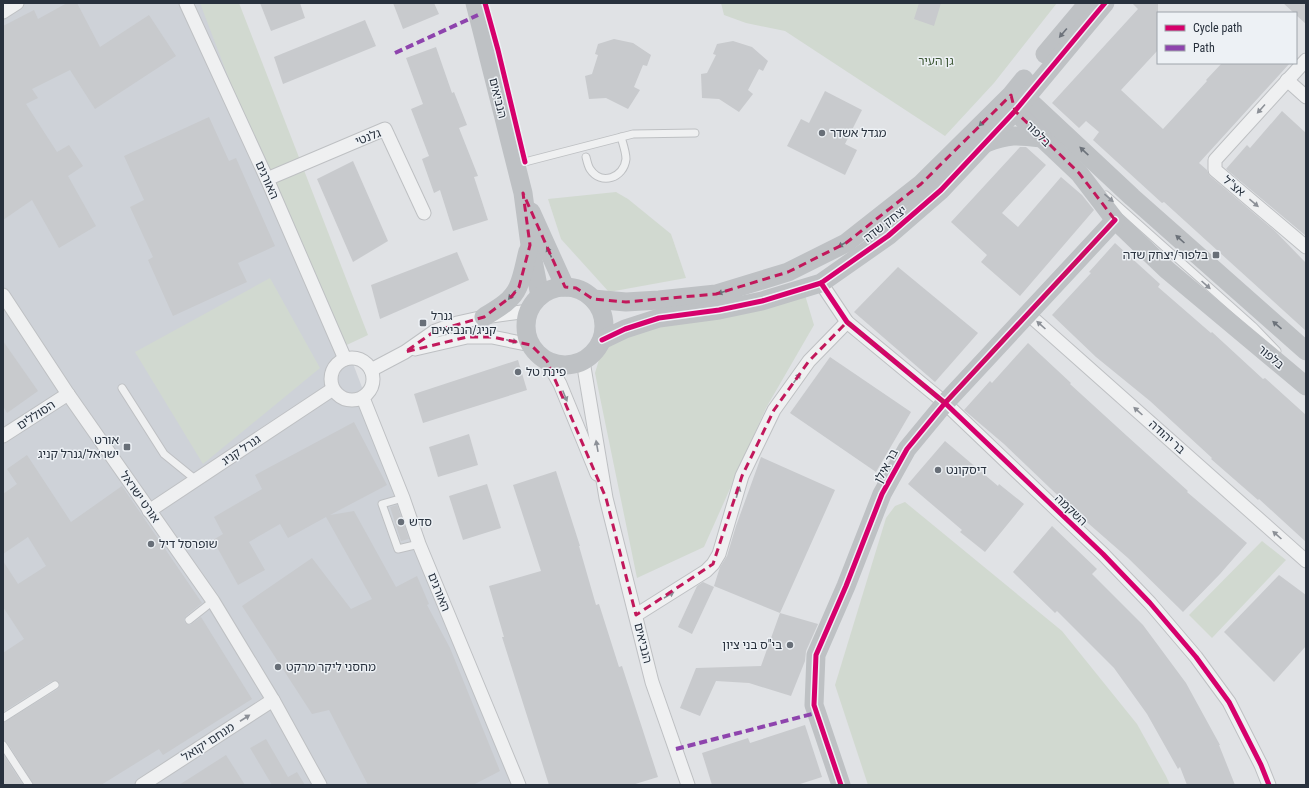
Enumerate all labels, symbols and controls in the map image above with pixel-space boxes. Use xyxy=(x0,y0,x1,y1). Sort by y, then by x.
legend xyxy=(1157,12,1297,64)
text: Cycle path xyxy=(1193,21,1243,35)
one-way arrow xyxy=(1059,28,1067,38)
text: Path xyxy=(1193,41,1215,55)
park label: גן העיר xyxy=(918,54,954,68)
street label: הנביאים xyxy=(486,76,510,120)
one-way arrow xyxy=(1256,104,1266,114)
one-way arrow xyxy=(978,118,988,127)
street label: בלפור xyxy=(1022,118,1054,150)
street label: גלנטי xyxy=(353,126,383,148)
place label: מגדל אשדר xyxy=(830,126,886,140)
marker: מגדל אשדר xyxy=(817,128,827,138)
one-way arrow xyxy=(1078,147,1089,156)
street label: האורגים xyxy=(252,159,282,201)
street label: אצ"ל xyxy=(1220,173,1248,199)
one-way arrow xyxy=(1104,194,1115,203)
one-way arrow xyxy=(1249,198,1259,207)
street label: יצחק שדה xyxy=(861,203,909,245)
one-way arrow xyxy=(1175,234,1185,243)
one-way arrow xyxy=(837,241,849,248)
one-way arrow xyxy=(546,246,552,257)
place label: בלפור/יצחק שדה xyxy=(1123,248,1208,262)
marker: בלפור/יצחק שדה xyxy=(1211,250,1221,260)
one-way arrow xyxy=(1201,280,1211,290)
one-way arrow xyxy=(508,289,517,300)
one-way arrow xyxy=(717,289,729,295)
place label: גנרל קניג/הנביאים xyxy=(431,309,497,337)
marker: גנרל קניג/הנביאים xyxy=(418,318,428,328)
one-way arrow xyxy=(1035,320,1046,329)
one-way arrow xyxy=(1272,321,1282,330)
one-way arrow xyxy=(506,338,519,344)
street label: בלפור xyxy=(1255,342,1287,372)
place label: פינת טל xyxy=(526,365,566,379)
marker: פינת טל xyxy=(513,367,523,377)
one-way arrow xyxy=(793,372,801,383)
one-way arrow xyxy=(562,390,568,402)
street label: הסוללים xyxy=(14,397,58,433)
one-way arrow xyxy=(1133,406,1143,416)
street label: בר יהודה xyxy=(1146,417,1188,457)
street label: גנרל קניג xyxy=(219,432,264,468)
place label: אורט ישראל/גנרל קניג xyxy=(38,433,119,461)
one-way arrow xyxy=(594,440,600,452)
marker: אורט ישראל/גנרל קניג xyxy=(122,442,132,452)
street label: בר אילן xyxy=(871,446,901,485)
place label: דיסקונט xyxy=(946,463,987,477)
marker: דיסקונט xyxy=(933,465,943,475)
street label: אורט ישראל xyxy=(117,469,163,526)
one-way arrow xyxy=(735,486,741,498)
street label: השקמה xyxy=(1052,491,1090,529)
place label: סדש xyxy=(409,515,432,529)
marker: סדש xyxy=(396,517,406,527)
one-way arrow xyxy=(1272,530,1282,539)
place label: שופרסל דיל xyxy=(159,537,217,551)
marker: שופרסל דיל xyxy=(146,539,156,549)
street label: האורגים xyxy=(425,571,453,613)
one-way arrow xyxy=(663,591,675,598)
street label: הנביאים xyxy=(631,621,655,665)
place label: בי"ס בני ציון xyxy=(722,638,782,652)
marker: בי"ס בני ציון xyxy=(785,640,795,650)
place label: מחסני ליקר מרקט xyxy=(286,660,376,674)
marker: מחסני ליקר מרקט xyxy=(273,662,283,672)
one-way arrow xyxy=(240,714,250,722)
street label: מנחם יקואל xyxy=(179,720,237,764)

